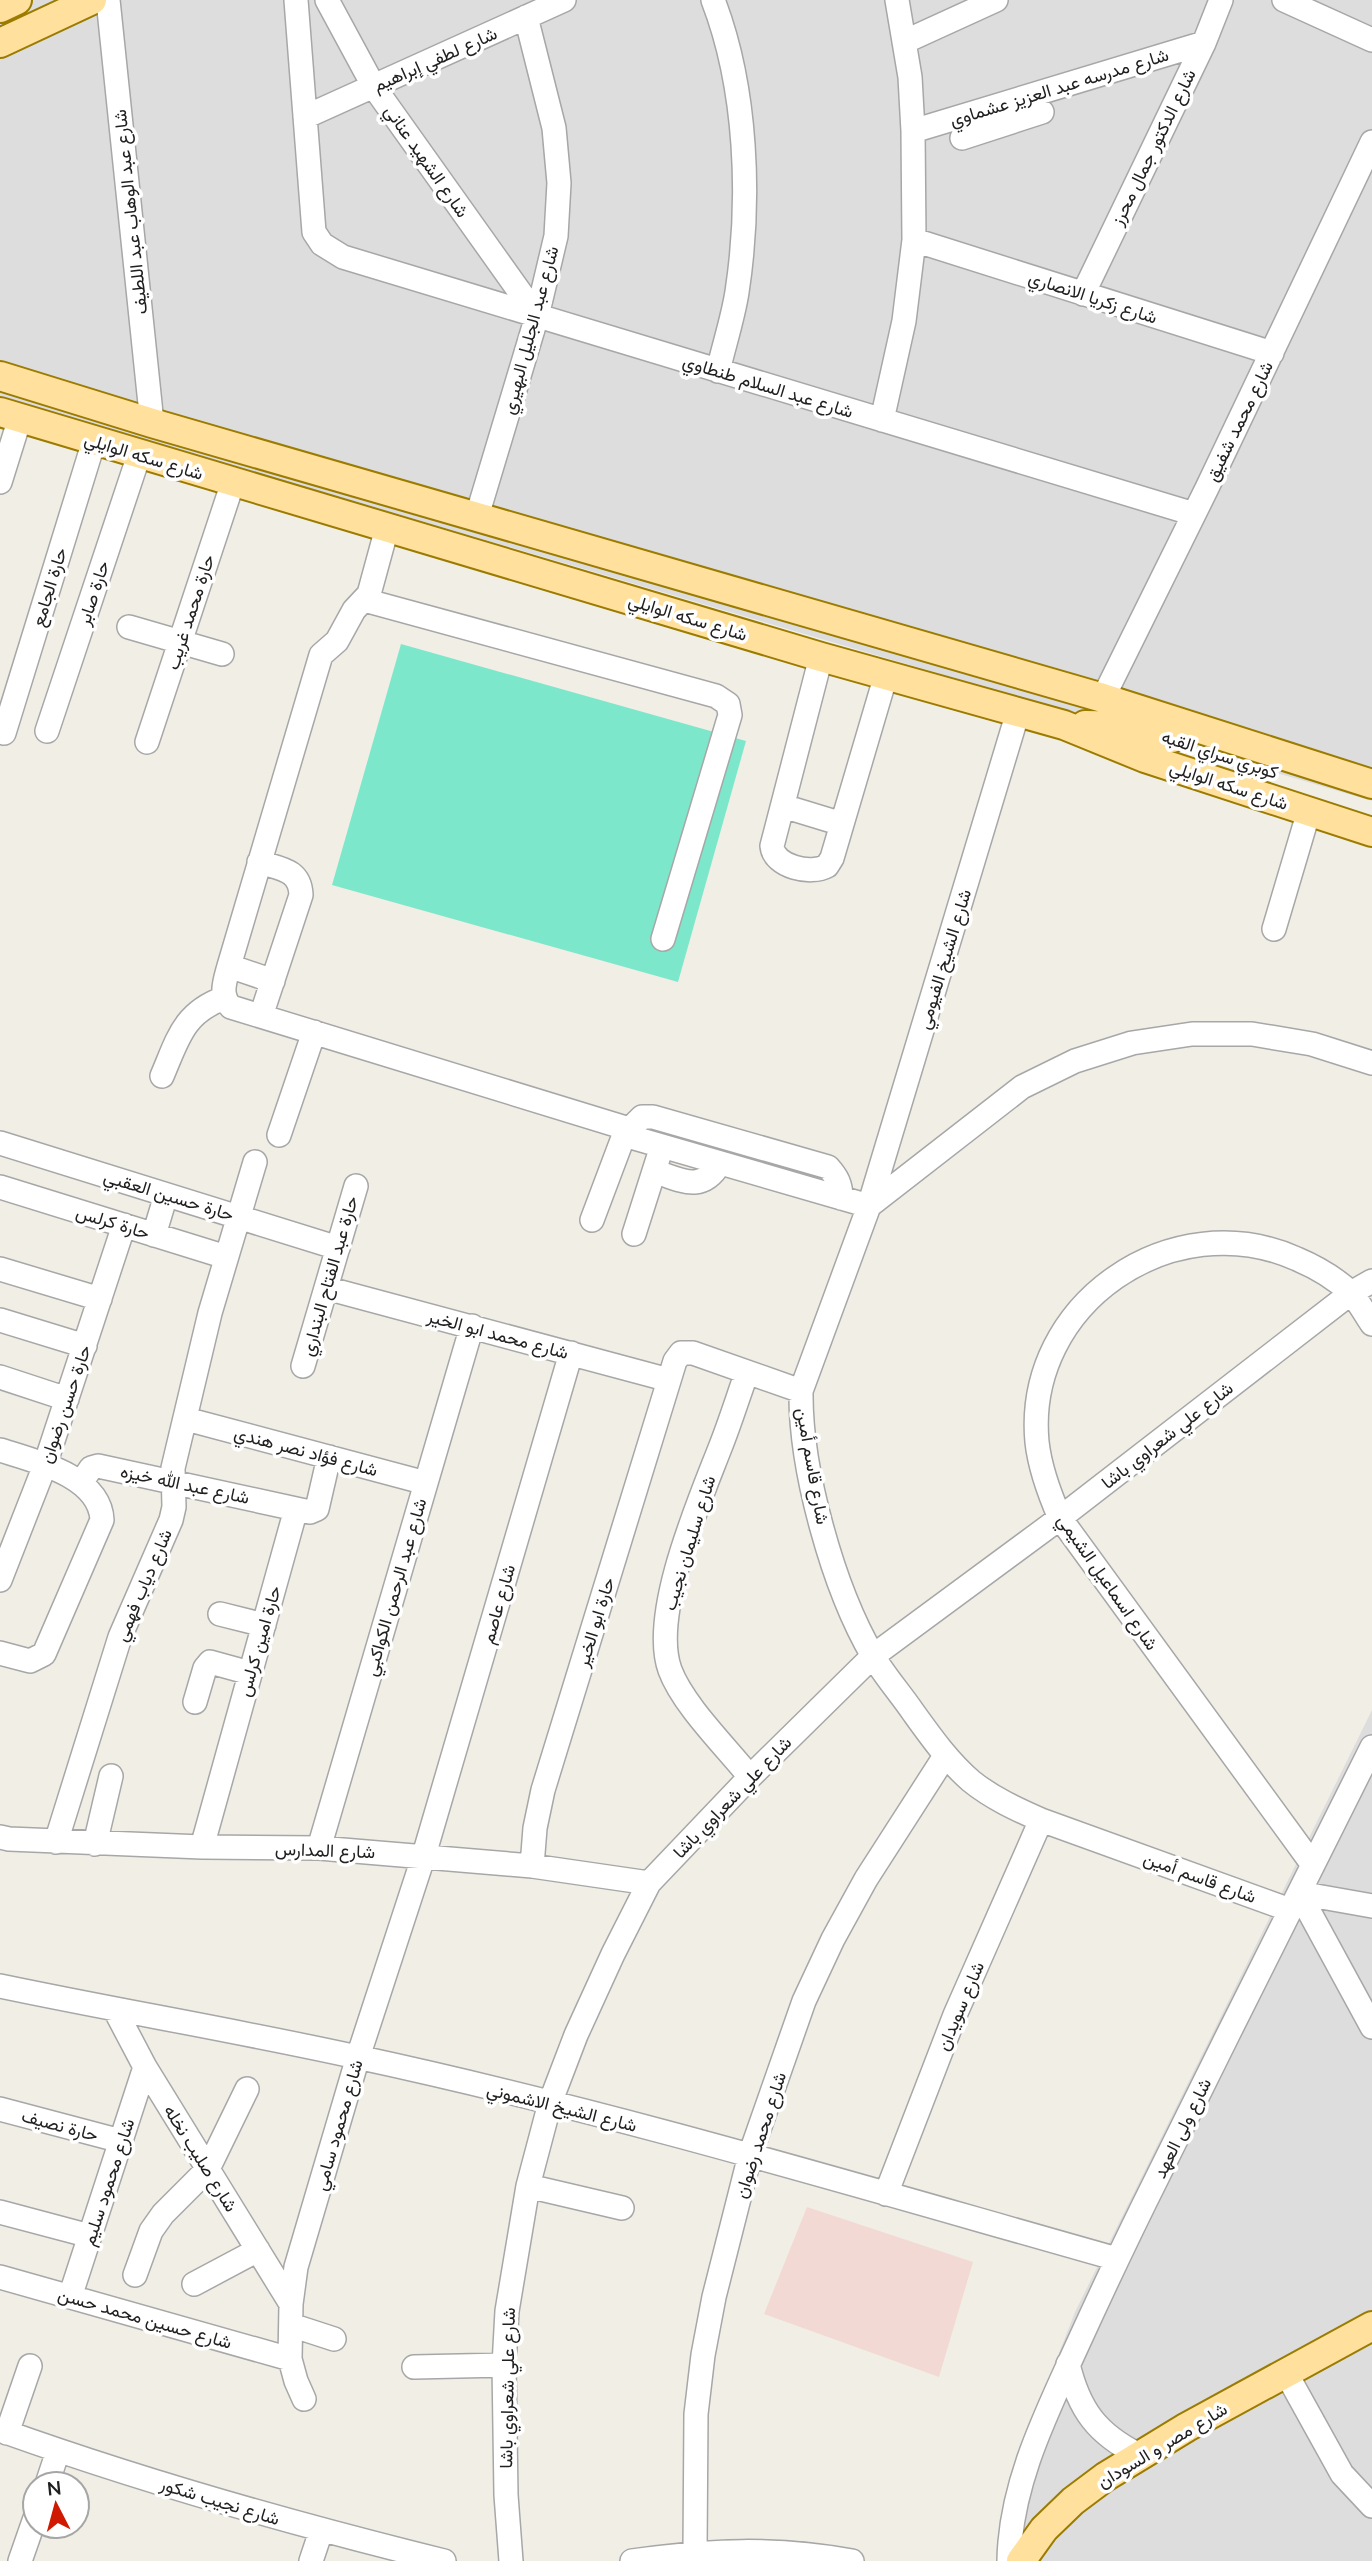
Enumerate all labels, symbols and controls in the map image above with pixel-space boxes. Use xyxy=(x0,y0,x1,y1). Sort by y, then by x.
street label: شارع لطفي إبراهيم xyxy=(369,21,502,100)
street label: شارع مدرسه عبد العزيز عشماوي xyxy=(947,43,1172,135)
street label: شارع الدكتور جمال محرز xyxy=(1105,65,1202,230)
street label: شارع الشهيد عناني xyxy=(376,100,474,224)
street label: شارع عبد الوهاب عبد اللطيف xyxy=(108,108,153,316)
street label: شارع عبد الجليل البهيري xyxy=(496,243,567,418)
street label: شارع زكريا الانصاري xyxy=(1025,265,1160,332)
street label: شارع عبد السلام طنطاوي xyxy=(679,349,856,427)
street label: شارع محمد شفيق xyxy=(1200,357,1279,485)
street label: شارع سكه الوايلي xyxy=(81,427,206,489)
street label: حارة الجامع xyxy=(26,545,73,630)
street label: حارة محمد غريب xyxy=(161,552,219,672)
street label: حارة صابر xyxy=(71,558,114,629)
street label: شارع سكه الوايلي xyxy=(625,588,750,650)
street label: كوبري سراي القبه xyxy=(1158,724,1281,787)
street label: شارع سكه الوايلي xyxy=(1166,755,1291,819)
street label: شارع الشيخ الفيومي xyxy=(912,886,980,1033)
street label: حارة حسين العقبي xyxy=(100,1164,237,1230)
street label: حارة عبد الفتاح البنداري xyxy=(295,1193,367,1360)
street label: حارة كرلس xyxy=(73,1200,153,1244)
street label: شارع محمد ابو الخير xyxy=(424,1304,571,1365)
street label: حارة حسن رضوان xyxy=(34,1342,96,1466)
street label: شارع علي شعراوي باشا xyxy=(1096,1376,1240,1497)
street label: شارع قاسم أمين xyxy=(790,1406,835,1526)
street label: شارع فؤاد نصر هندي xyxy=(231,1421,380,1485)
street label: شارع عبد الله خيزه xyxy=(118,1459,252,1510)
street label: شارع سليمان نجيب xyxy=(658,1473,721,1614)
street label: شارع عبد الرحمن الكواكبي xyxy=(359,1495,435,1680)
street label: شارع اسماعيل الشيمي xyxy=(1049,1509,1164,1657)
street label: شارع دياب فهمي xyxy=(109,1525,181,1646)
street label: شارع عاصم xyxy=(476,1562,521,1647)
street label: حارة ابو الخير xyxy=(570,1574,620,1671)
street label: حارة امين كرلس xyxy=(232,1583,286,1699)
street label: شارع علي شعراوي باشا xyxy=(668,1731,799,1866)
street label: شارع المدارس xyxy=(274,1837,376,1864)
street label: شارع قاسم أمين xyxy=(1140,1846,1259,1909)
street label: شارع سويدان xyxy=(931,1958,990,2054)
street label: شارع محمود سامي xyxy=(308,2057,371,2194)
street label: شارع محمد رضوان xyxy=(729,2069,792,2201)
street label: شارع ولى العهد xyxy=(1148,2074,1217,2182)
street label: شارع الشيخ الاشموني xyxy=(484,2077,639,2141)
street label: شارع صليب نخله xyxy=(158,2100,243,2216)
street label: حارة نصيف xyxy=(19,2104,101,2146)
street label: شارع محمود سليم xyxy=(77,2116,140,2249)
street label: شارع حسين محمد حسن xyxy=(55,2282,235,2355)
street label: شارع علي شعراوي باشا xyxy=(494,2307,524,2469)
street label: شارع مصر و السودان xyxy=(1093,2397,1232,2494)
north arrow xyxy=(21,2470,91,2540)
street label: شارع نجيب شكور xyxy=(156,2472,283,2531)
text: N xyxy=(46,2475,63,2501)

